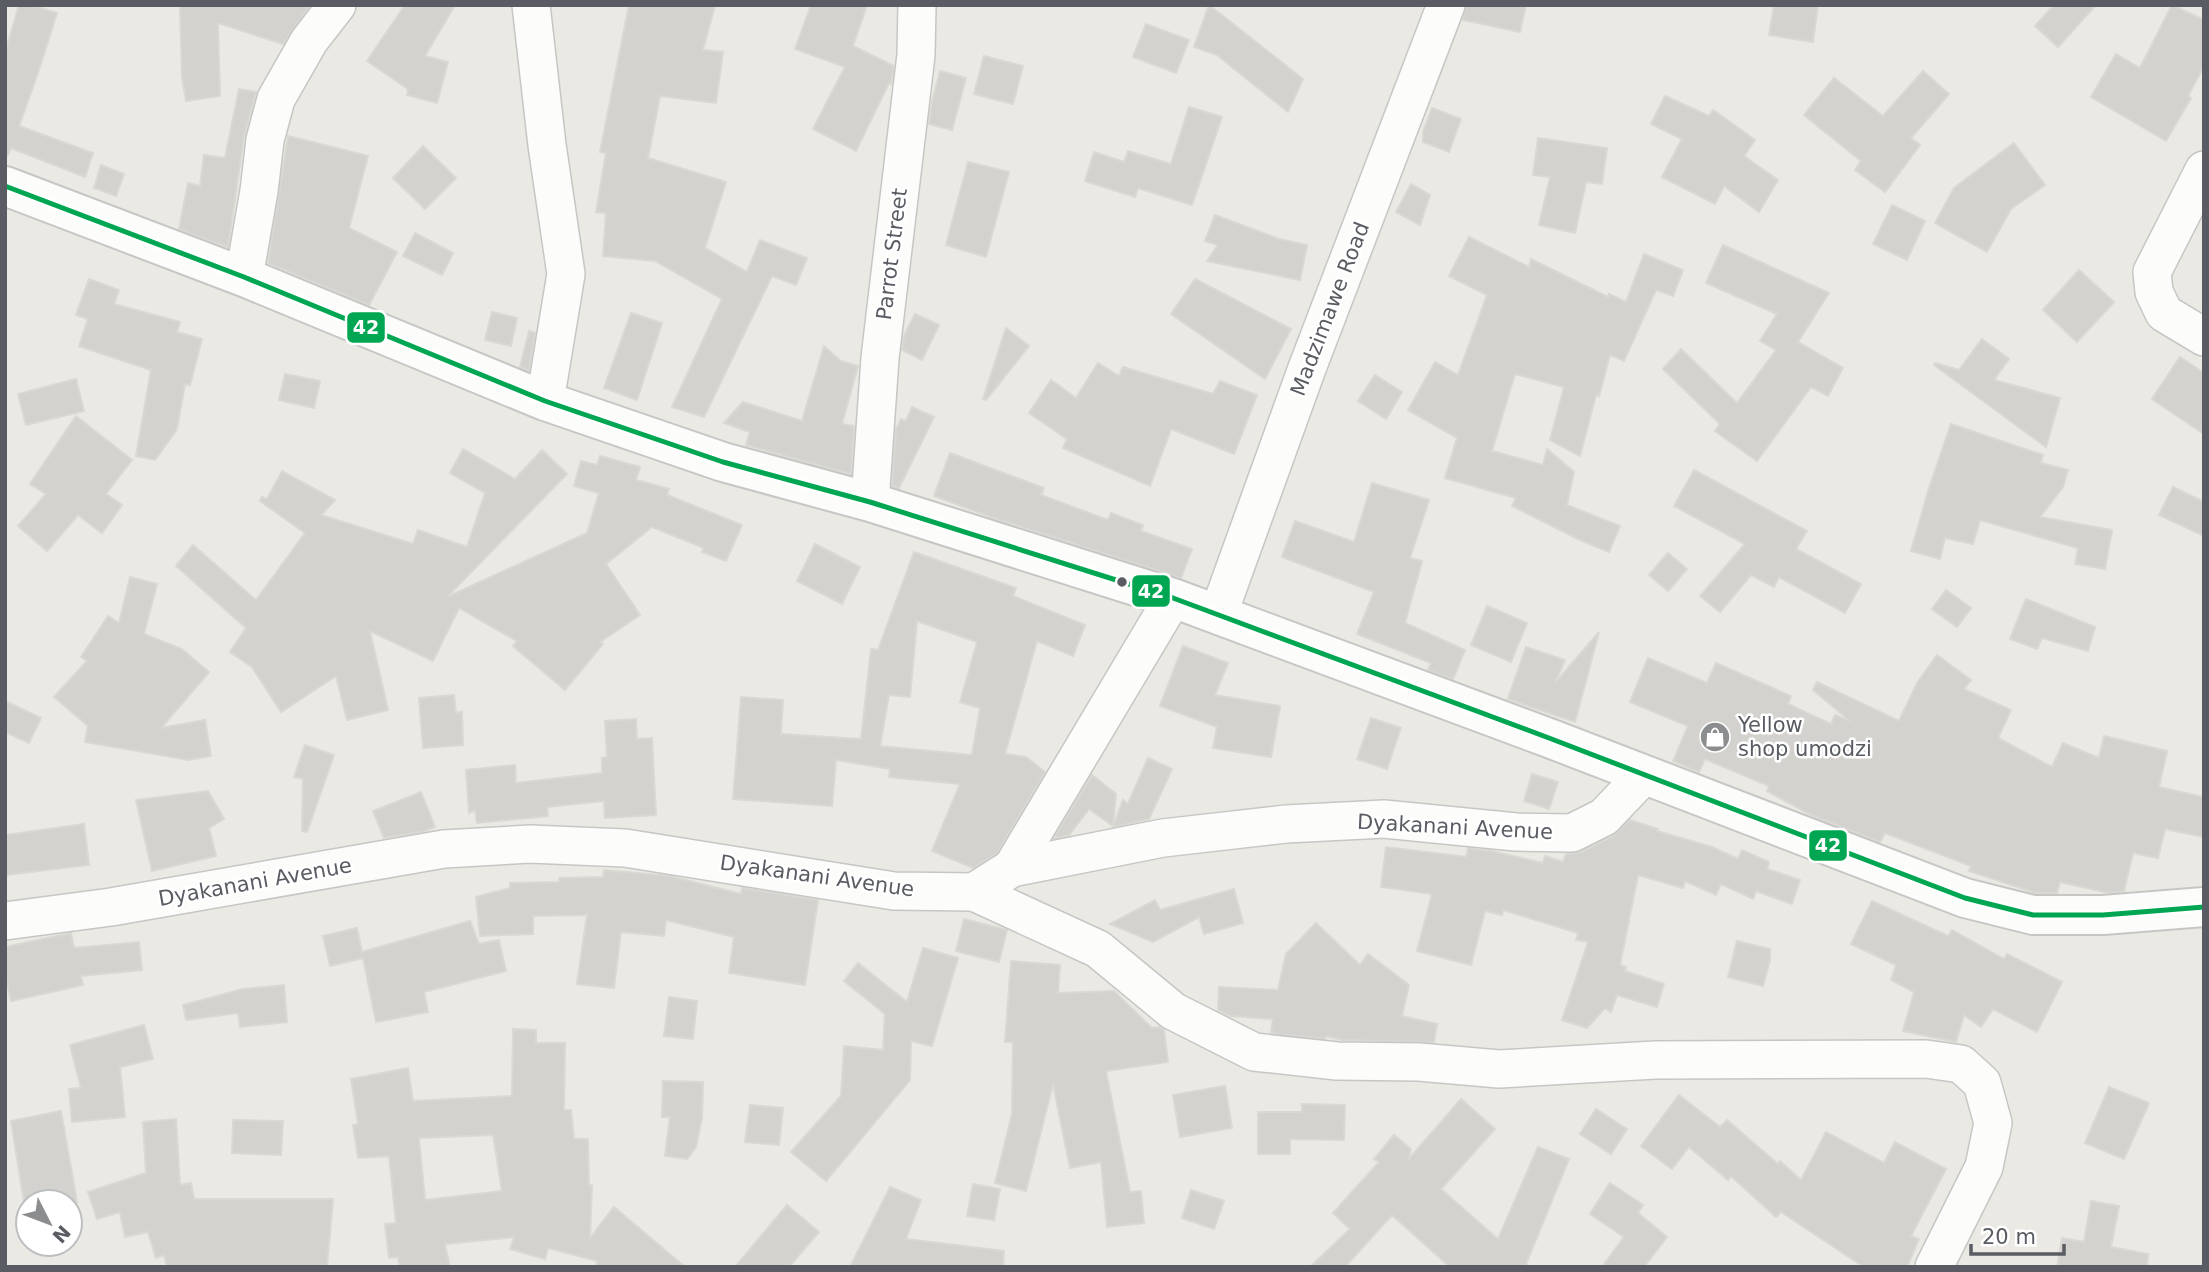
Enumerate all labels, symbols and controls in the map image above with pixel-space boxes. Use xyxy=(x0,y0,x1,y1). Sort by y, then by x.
street label: Parrot Street xyxy=(872,187,912,321)
street label: Madzimawe Road xyxy=(1286,219,1374,399)
line badge: 42 xyxy=(346,311,386,344)
text: 42 xyxy=(353,316,379,338)
line badge: 42 xyxy=(1131,574,1171,608)
unlabelled marker xyxy=(1115,575,1129,589)
text: 42 xyxy=(1138,580,1164,602)
place label: Yellow shop umodzi xyxy=(1737,713,1872,761)
shop icon: Yellow shop umodzi xyxy=(1698,720,1732,754)
street label: Dyakanani Avenue xyxy=(1356,810,1554,844)
line badge: 42 xyxy=(1808,829,1848,862)
text: 42 xyxy=(1815,834,1841,856)
street label: Dyakanani Avenue xyxy=(718,850,916,902)
street label: Dyakanani Avenue xyxy=(156,853,354,911)
north arrow xyxy=(14,1188,84,1258)
scale bar xyxy=(1971,1212,2064,1256)
text: N xyxy=(48,1221,75,1248)
text: 20 m xyxy=(1982,1225,2036,1249)

